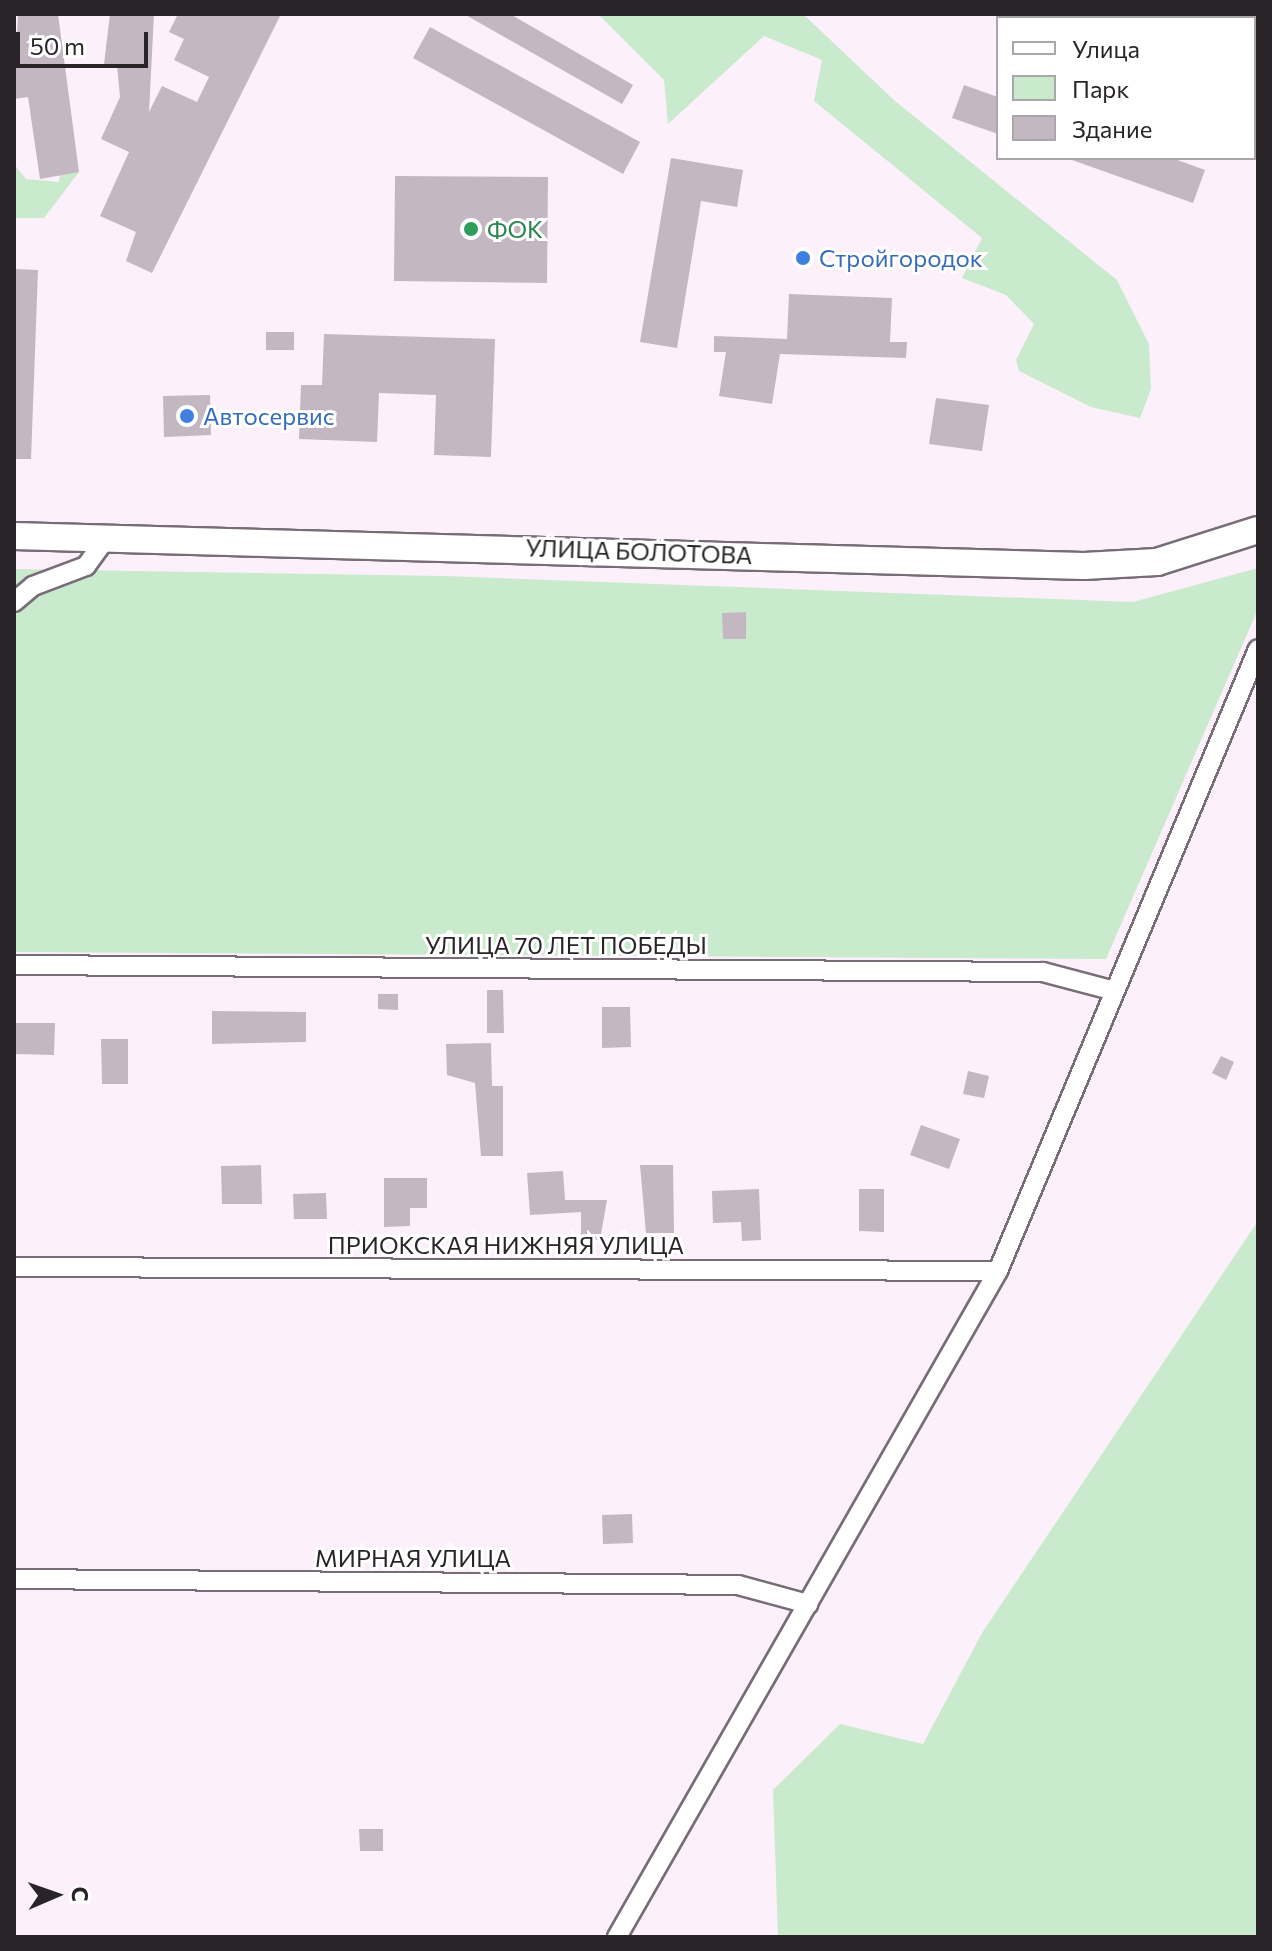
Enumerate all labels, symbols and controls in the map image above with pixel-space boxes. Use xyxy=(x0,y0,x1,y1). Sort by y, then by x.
scale bar xyxy=(20,16,152,66)
legend xyxy=(996,16,1256,160)
text: 50 m xyxy=(30,31,85,60)
text: Улица xyxy=(1072,34,1140,63)
text: Парк xyxy=(1072,74,1129,103)
text: Здание xyxy=(1072,114,1152,143)
place label: ФОК xyxy=(487,215,543,243)
marker: ФОК xyxy=(462,220,480,238)
place label: Стройгородок xyxy=(819,244,983,272)
marker: Стройгородок xyxy=(794,249,812,267)
place label: Автосервис xyxy=(203,402,335,430)
marker: Автосервис xyxy=(178,407,196,425)
street label: УЛИЦА БОЛОТОВА xyxy=(525,533,753,569)
street label: УЛИЦА 70 ЛЕТ ПОБЕДЫ xyxy=(425,931,707,959)
street label: ПРИОКСКАЯ НИЖНЯЯ УЛИЦА xyxy=(328,1231,684,1259)
street label: МИРНАЯ УЛИЦА xyxy=(315,1544,511,1572)
north arrow xyxy=(16,1855,96,1935)
text: С xyxy=(67,1886,94,1902)

